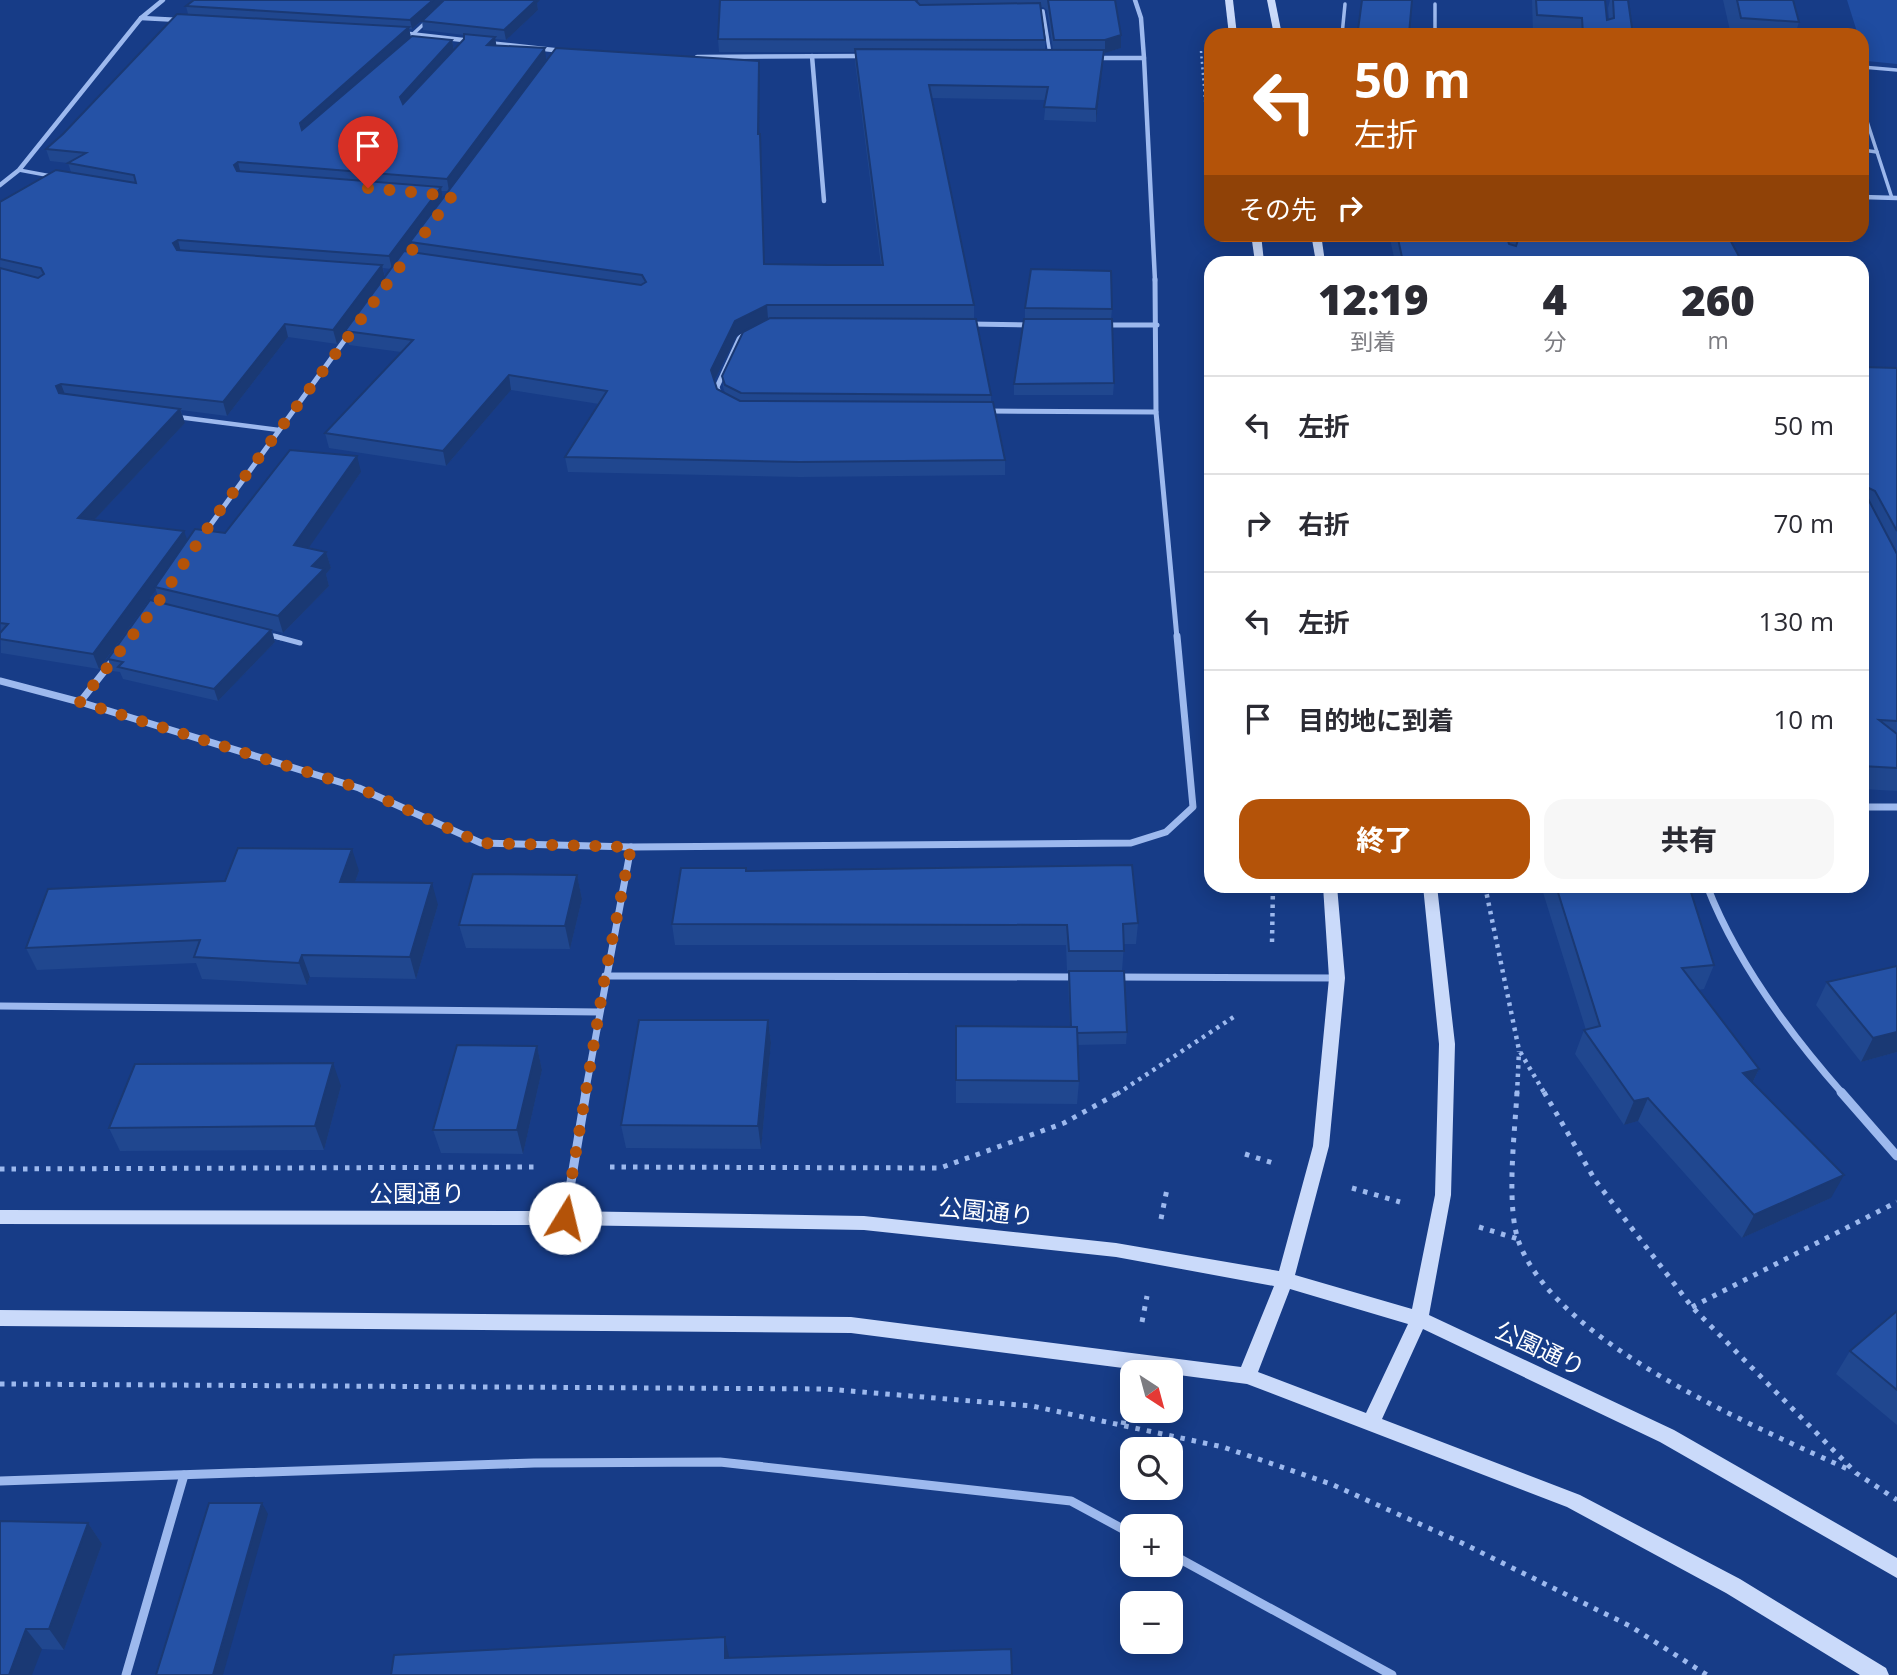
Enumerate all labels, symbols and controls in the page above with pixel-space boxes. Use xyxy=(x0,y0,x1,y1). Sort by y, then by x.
text: 50 m xyxy=(1354,46,1471,112)
icon: left xyxy=(1239,56,1330,147)
text: 左折 xyxy=(1354,112,1418,155)
pin xyxy=(338,116,398,188)
icon: arrive xyxy=(349,127,387,165)
icon: right xyxy=(1331,189,1369,227)
text: その先 xyxy=(1239,191,1317,227)
text: 12:19 xyxy=(1318,270,1429,327)
text: 4 xyxy=(1543,270,1567,327)
text: 260 xyxy=(1681,271,1755,328)
text: m xyxy=(1707,324,1729,356)
text: 到着 xyxy=(1350,325,1396,357)
text: 分 xyxy=(1543,325,1566,357)
icon: left xyxy=(1239,406,1277,444)
text: 50 m xyxy=(1773,407,1834,443)
text: 左折 xyxy=(1298,408,1350,444)
icon: right xyxy=(1239,504,1277,542)
text: 70 m xyxy=(1773,505,1834,541)
text: 右折 xyxy=(1298,506,1350,542)
icon: left xyxy=(1239,602,1277,640)
text: 130 m xyxy=(1759,603,1834,639)
text: 左折 xyxy=(1298,604,1350,640)
icon: arrive xyxy=(1239,700,1277,738)
text: 10 m xyxy=(1773,701,1834,737)
text: 目的地に到着 xyxy=(1298,702,1454,738)
button: 終了 xyxy=(1239,799,1530,879)
button: 共有 xyxy=(1544,799,1834,879)
street label: 公園通り xyxy=(369,1176,465,1209)
position arrow xyxy=(528,1181,602,1255)
street label: 公園通り xyxy=(937,1189,1036,1232)
street label: 公園通り xyxy=(1490,1312,1591,1383)
north arrow xyxy=(1120,1360,1183,1423)
map controls xyxy=(1120,1360,1183,1654)
button: search xyxy=(1120,1437,1183,1500)
button: + xyxy=(1120,1514,1183,1577)
button: − xyxy=(1120,1591,1183,1654)

